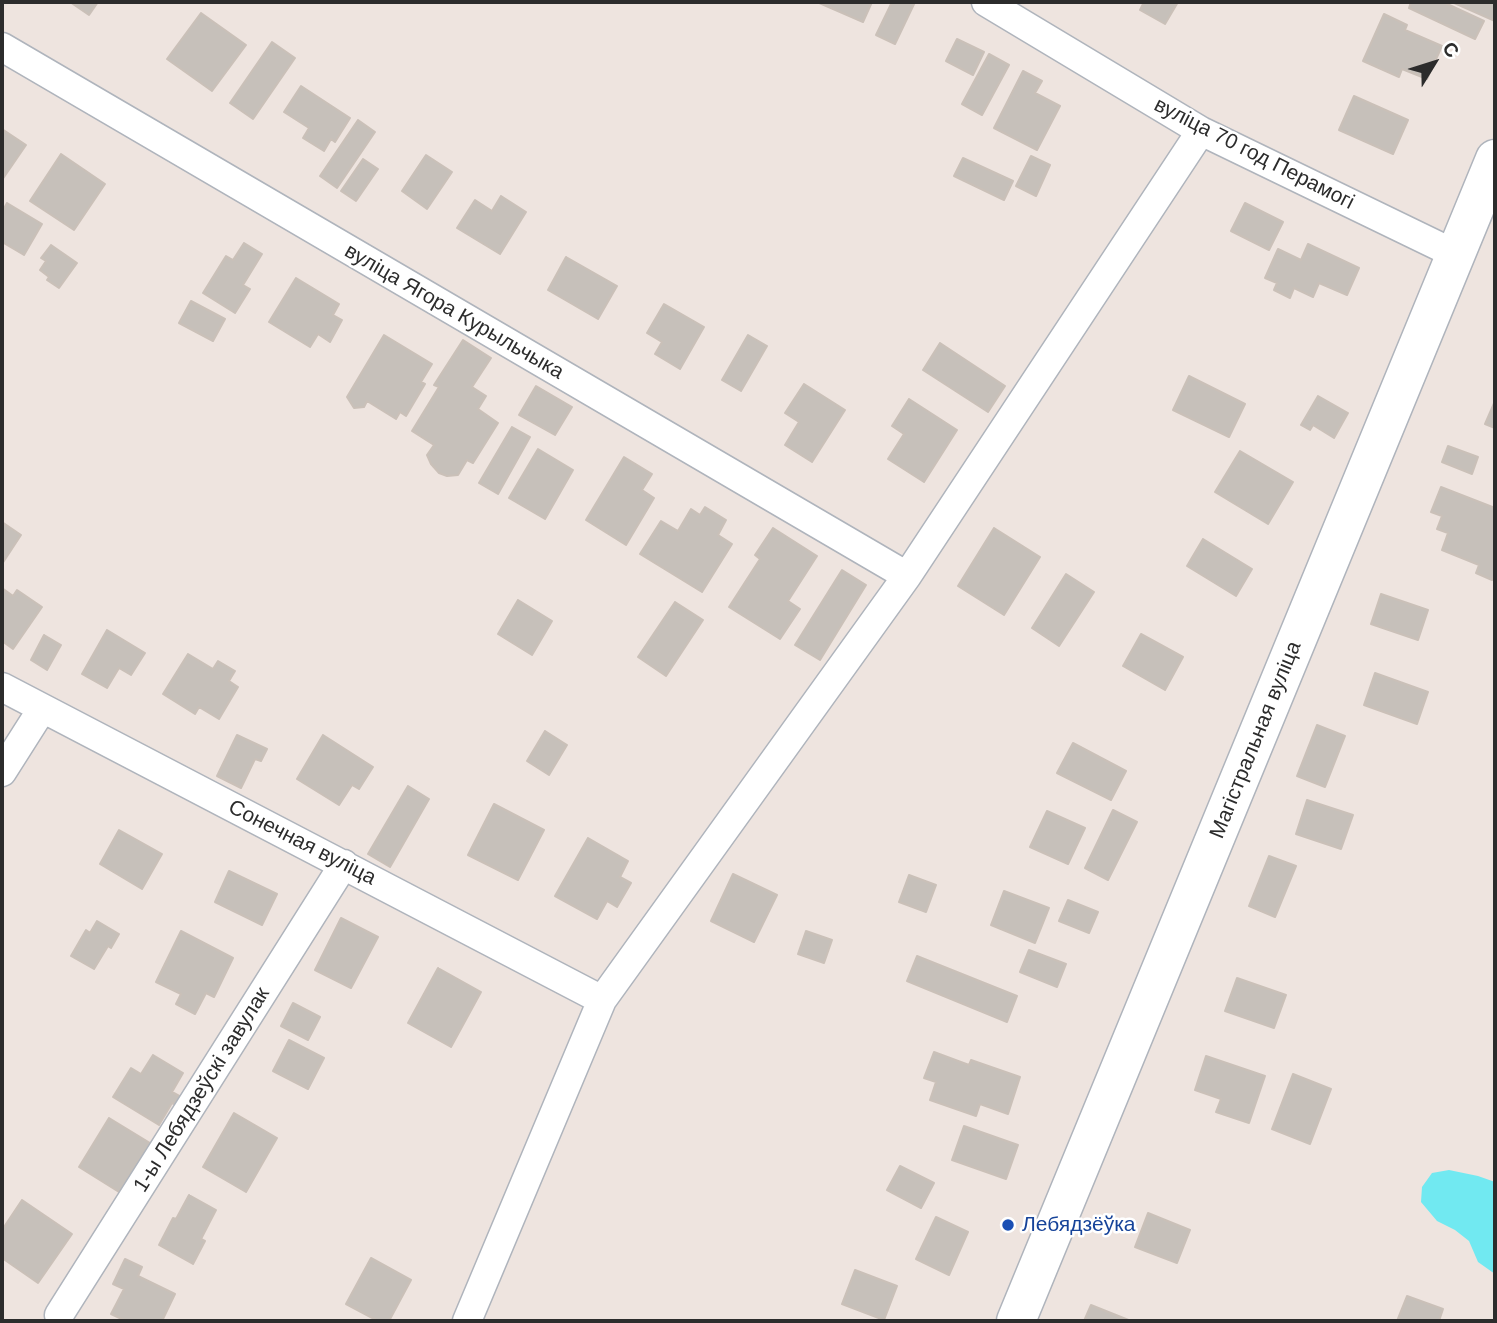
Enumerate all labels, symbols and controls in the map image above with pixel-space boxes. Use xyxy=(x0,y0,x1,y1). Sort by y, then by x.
north arrow xyxy=(1399,28,1469,98)
text: С xyxy=(1438,38,1463,62)
street label: вуліца 70 год Перамогі xyxy=(1150,93,1358,215)
street label: вуліца Ягора Курыльчыка xyxy=(340,239,568,385)
street label: Магістральная вуліца xyxy=(1205,638,1307,842)
street label: Сонечная вуліца xyxy=(224,795,380,891)
street label: 1-ы Лебядзеўскі завулак xyxy=(129,983,275,1197)
place label: Лебядзёўка xyxy=(1022,1212,1136,1238)
marker: Лебядзёўка xyxy=(1000,1217,1016,1233)

